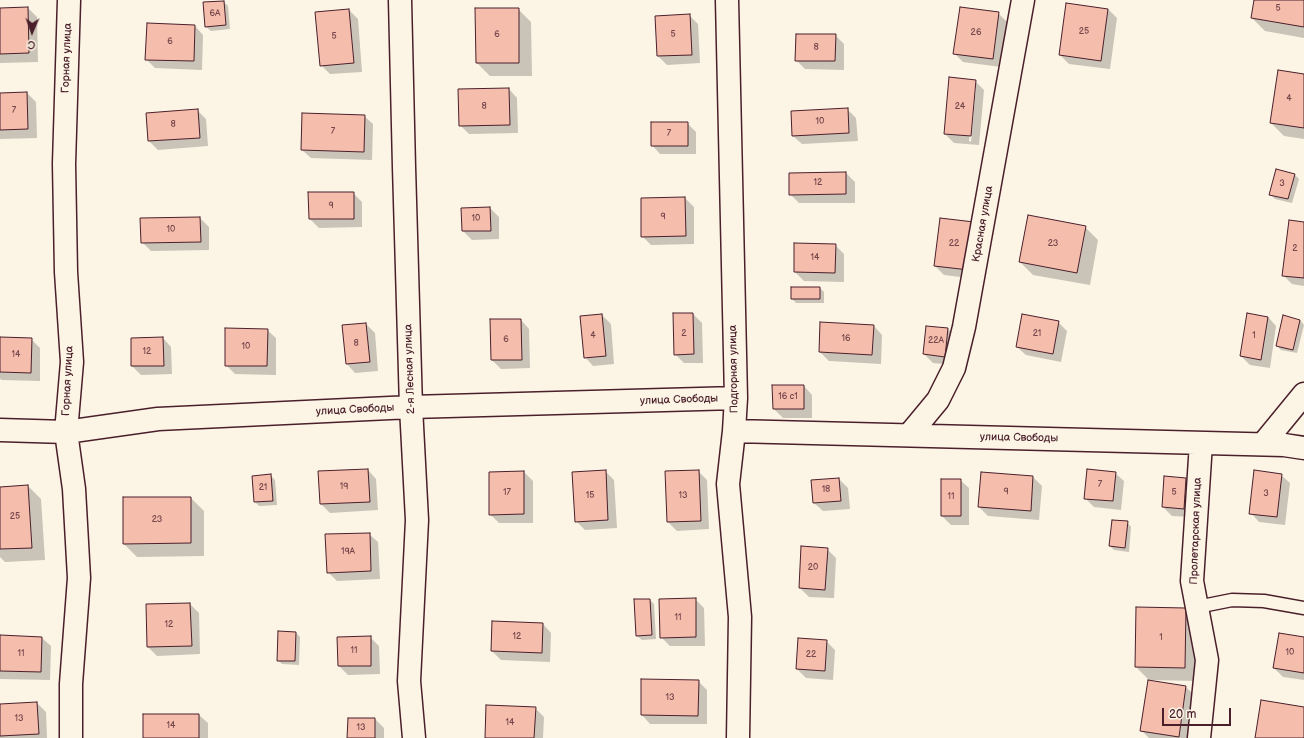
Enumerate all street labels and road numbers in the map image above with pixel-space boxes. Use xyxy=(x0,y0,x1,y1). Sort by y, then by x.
street label: Горная улица xyxy=(59,23,75,93)
street label: Красная улица xyxy=(970,185,996,263)
street label: 2-я Лесная улица xyxy=(402,324,418,414)
street label: Подгорная улица xyxy=(727,325,741,413)
street label: Горная улица xyxy=(60,346,76,416)
street label: улица Свободы xyxy=(640,392,718,408)
street label: улица Свободы xyxy=(316,401,394,419)
street label: улица Свободы xyxy=(980,431,1058,445)
street label: Пролетарская улица xyxy=(1188,477,1204,585)

